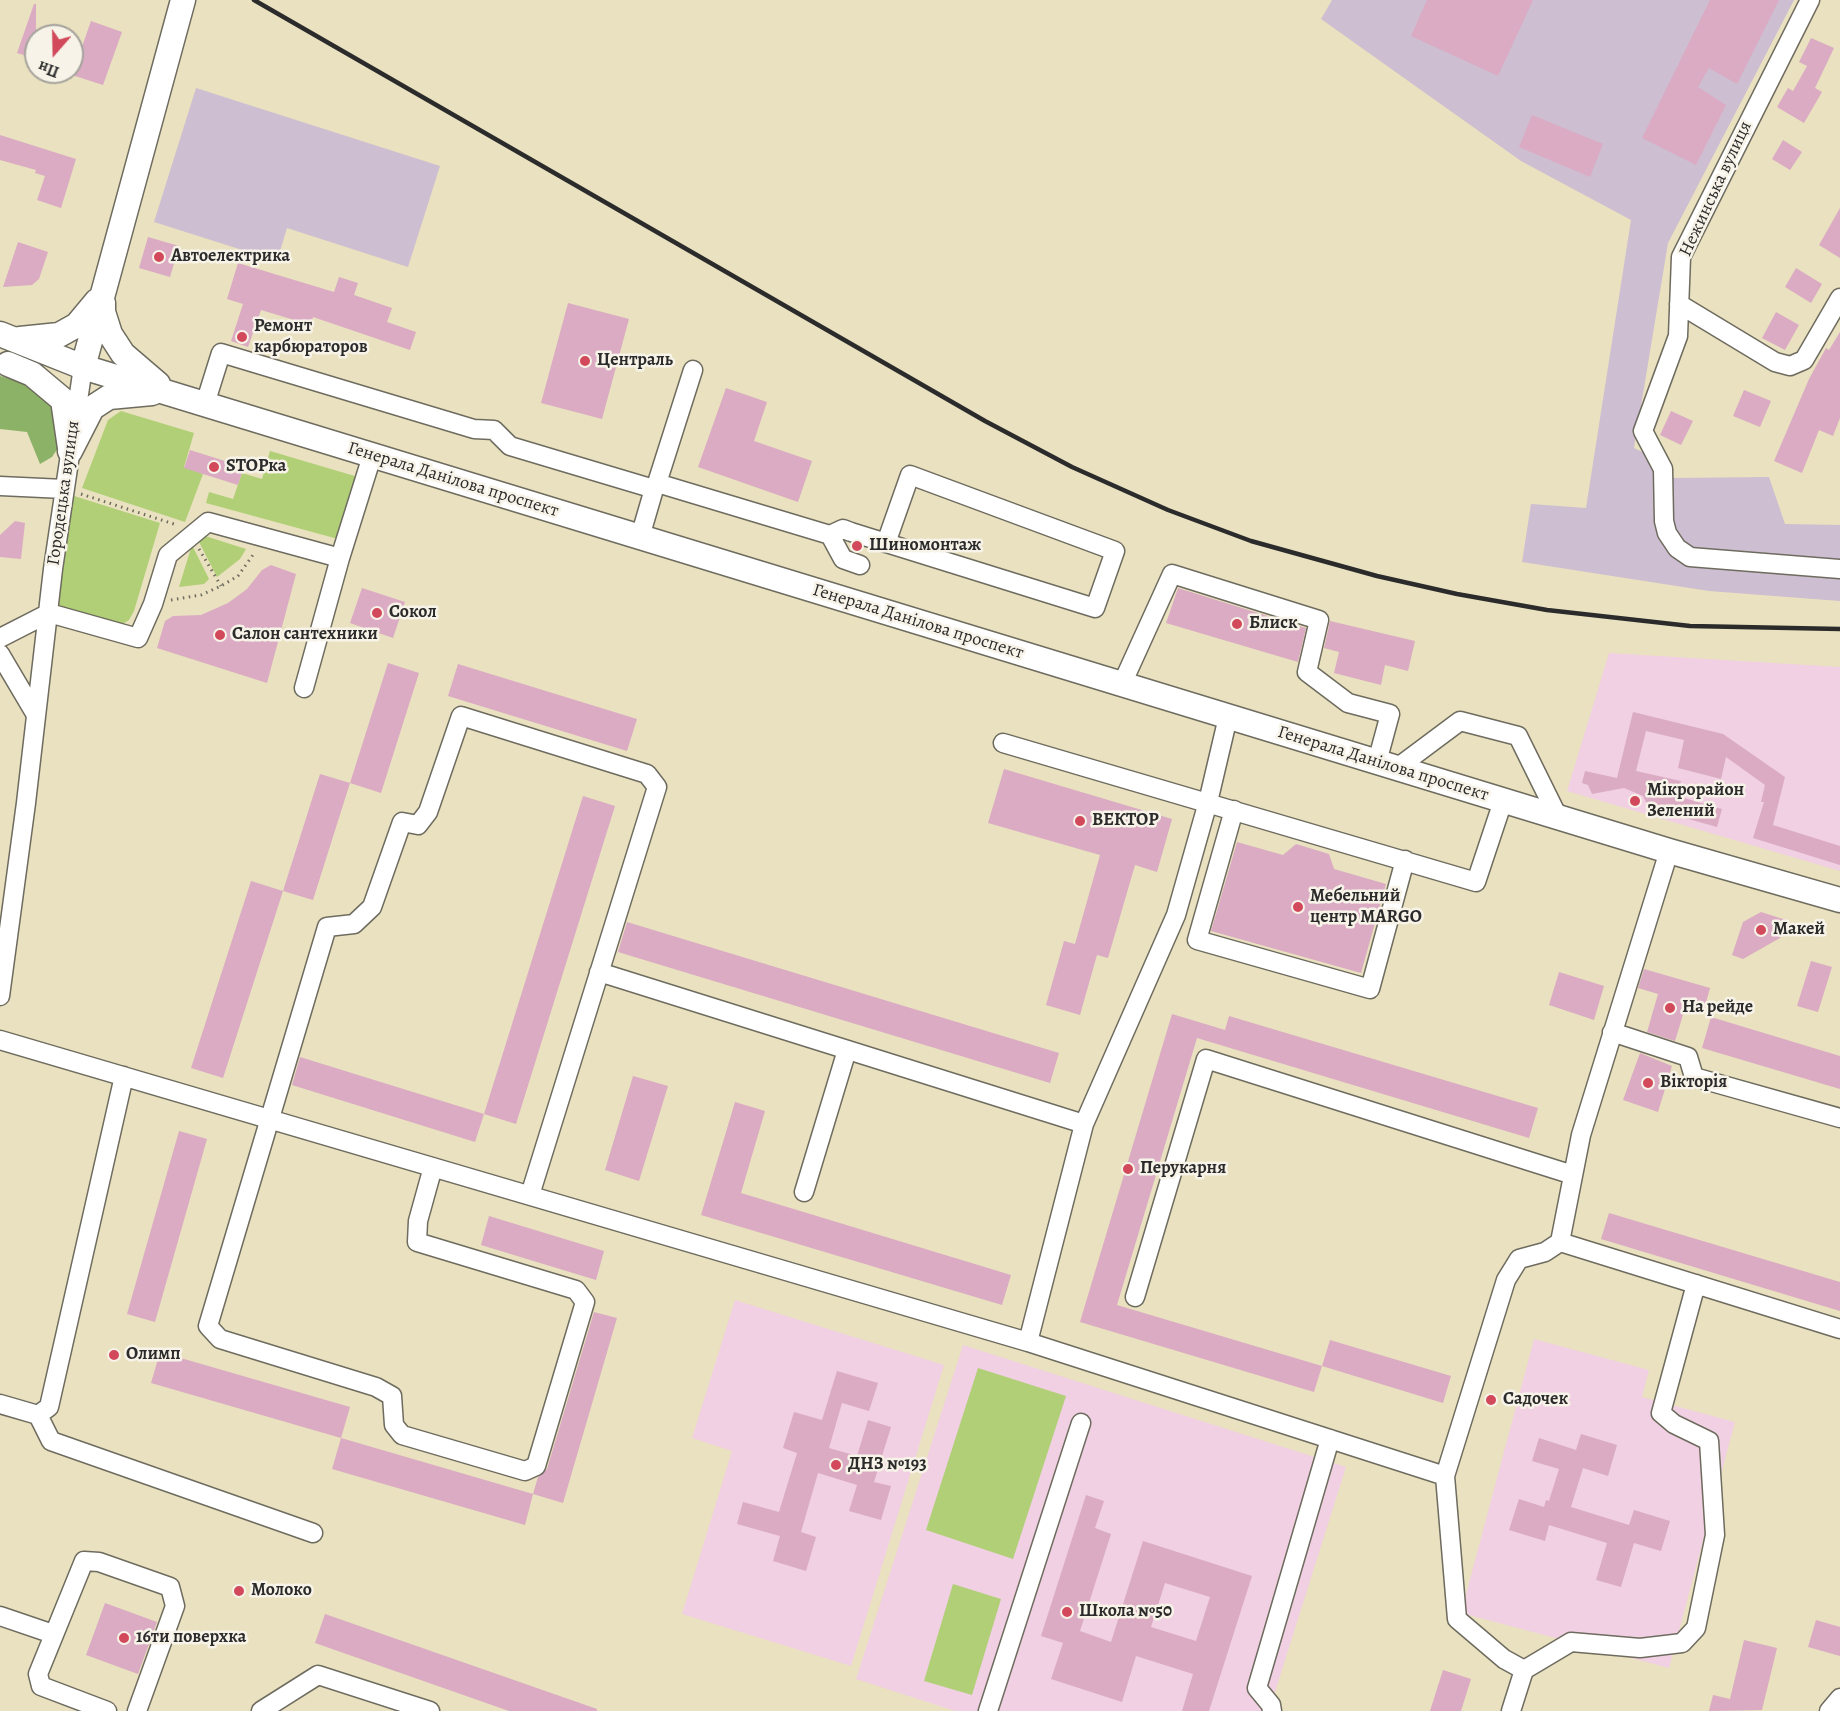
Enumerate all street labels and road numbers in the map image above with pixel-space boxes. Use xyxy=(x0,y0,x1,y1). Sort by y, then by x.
street label: Нежинська вулиця xyxy=(1675,118,1757,260)
street label: Городецька вулиця xyxy=(43,419,85,567)
street label: Генерала Данілова проспект xyxy=(345,438,561,522)
street label: Генерала Данілова проспект xyxy=(810,580,1026,664)
street label: Генерала Данілова проспект xyxy=(1275,722,1491,806)

